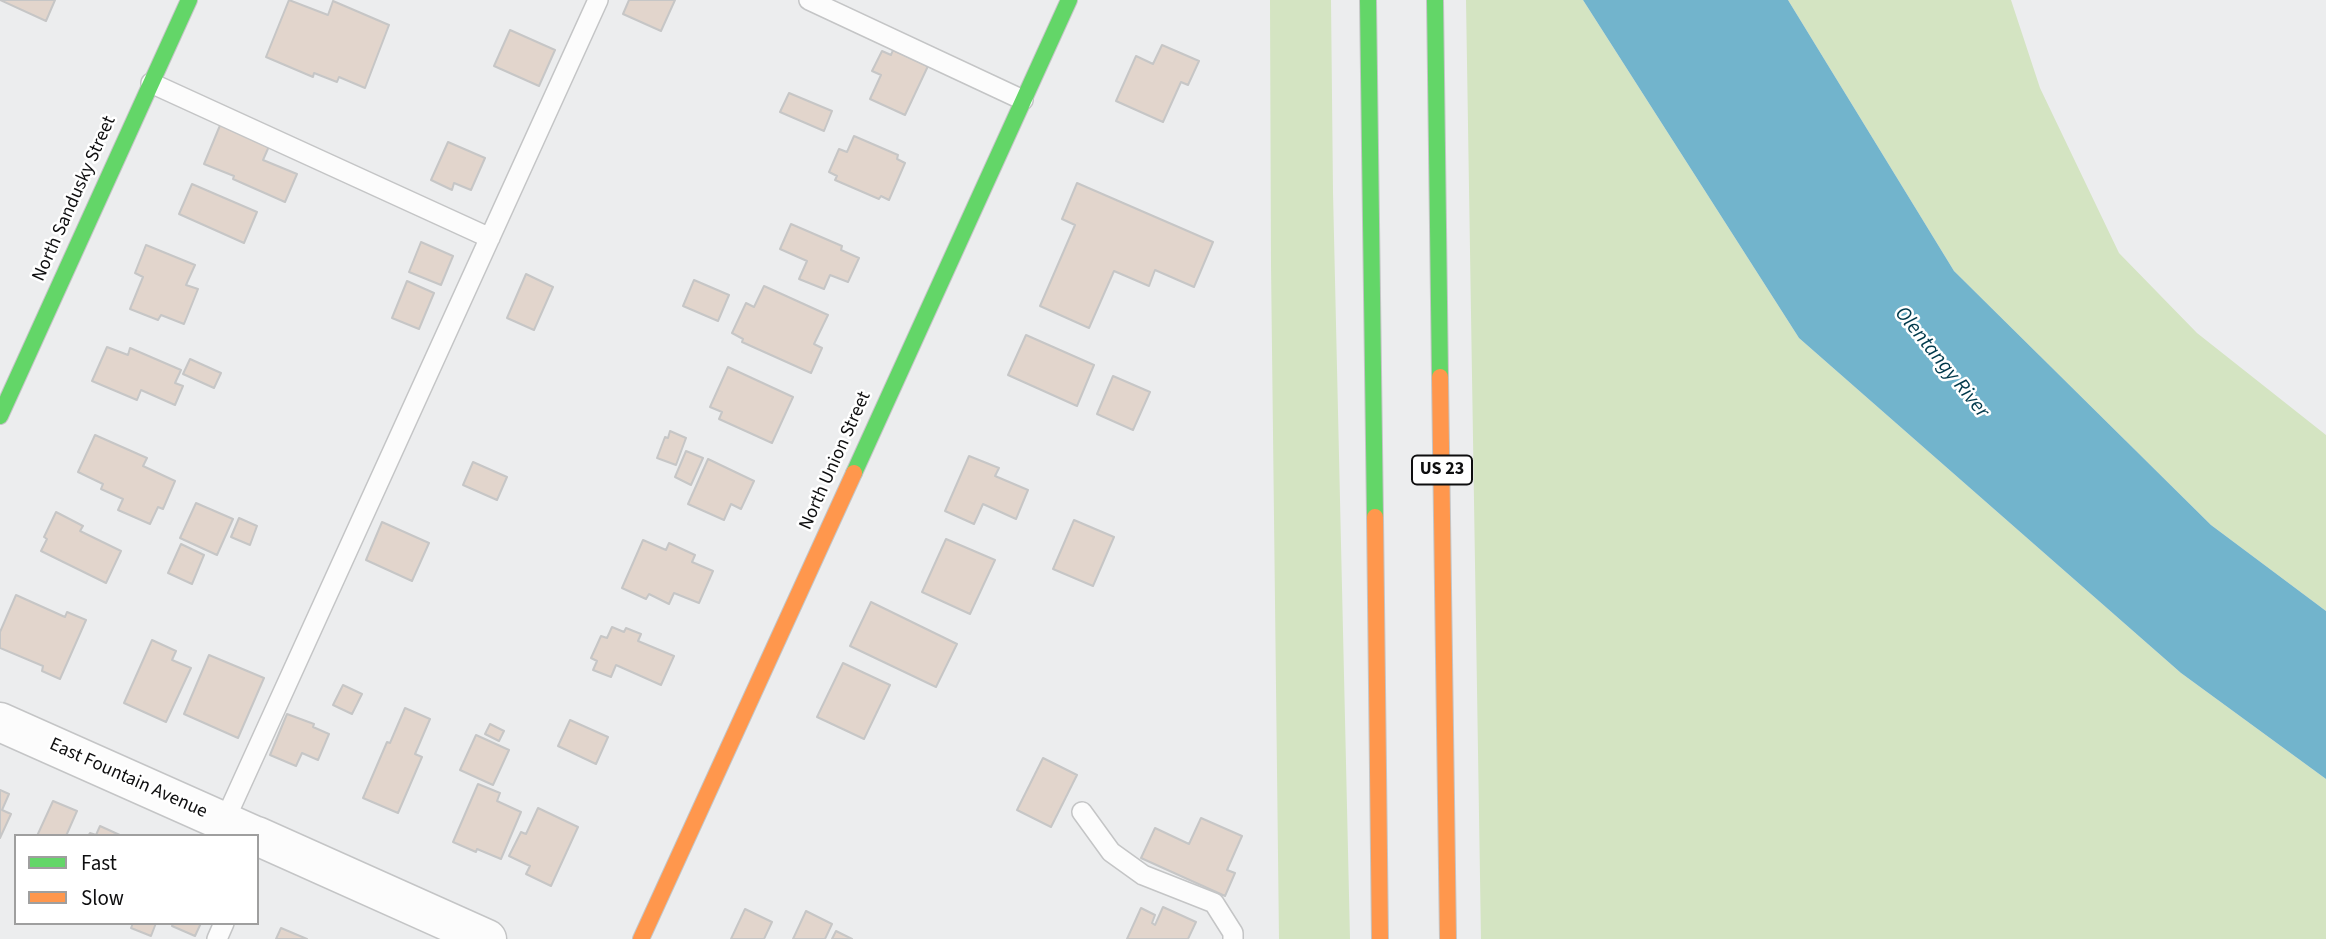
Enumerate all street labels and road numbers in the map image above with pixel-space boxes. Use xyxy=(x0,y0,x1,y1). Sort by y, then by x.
street label: North Sandusky Street xyxy=(28,113,122,285)
street label: North Union Street xyxy=(795,388,877,534)
road number: US 23 xyxy=(1412,456,1472,484)
street label: East Fountain Avenue xyxy=(45,734,211,824)

